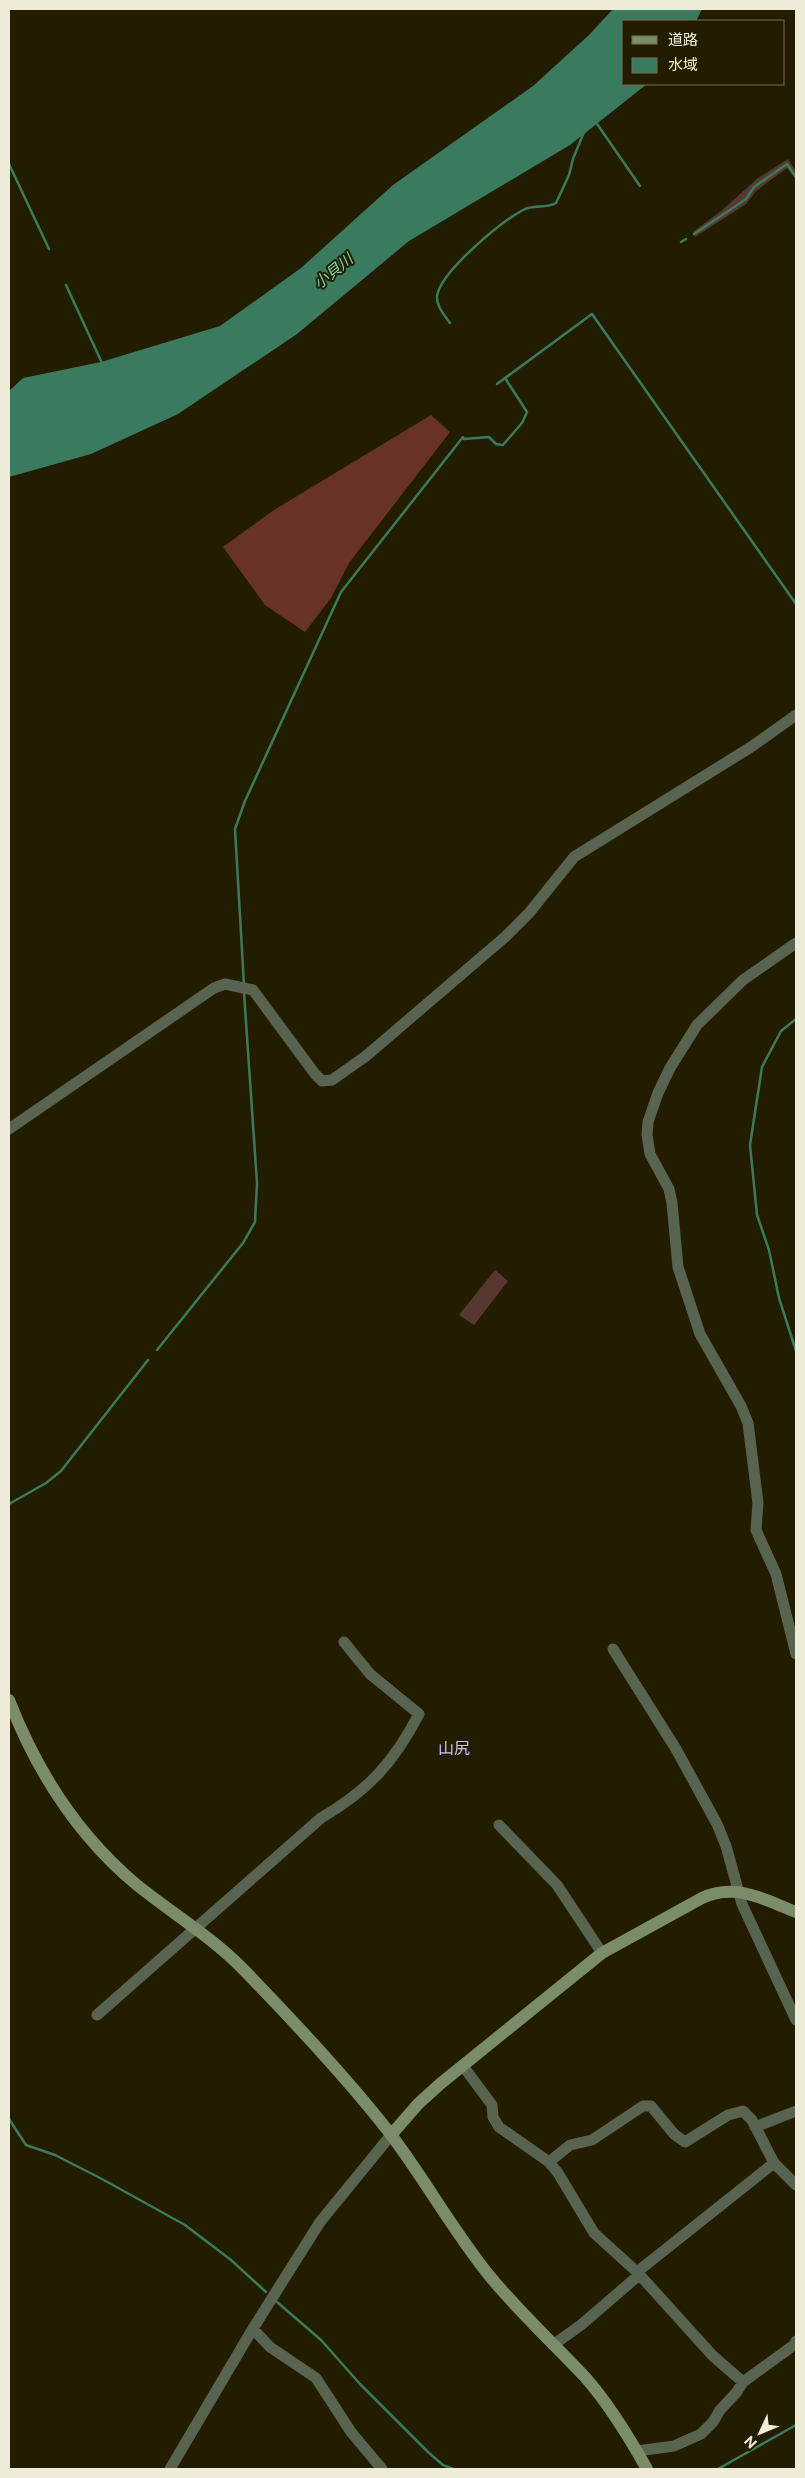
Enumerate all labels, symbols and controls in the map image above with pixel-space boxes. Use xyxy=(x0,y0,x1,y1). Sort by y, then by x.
legend xyxy=(622,20,785,85)
text: 道路 xyxy=(668,31,698,48)
text: 水域 xyxy=(668,56,698,73)
water label: 小貝川 xyxy=(310,249,357,292)
district label: 山尻 xyxy=(438,1739,470,1758)
north arrow xyxy=(735,2408,785,2458)
text: N xyxy=(741,2433,760,2452)

